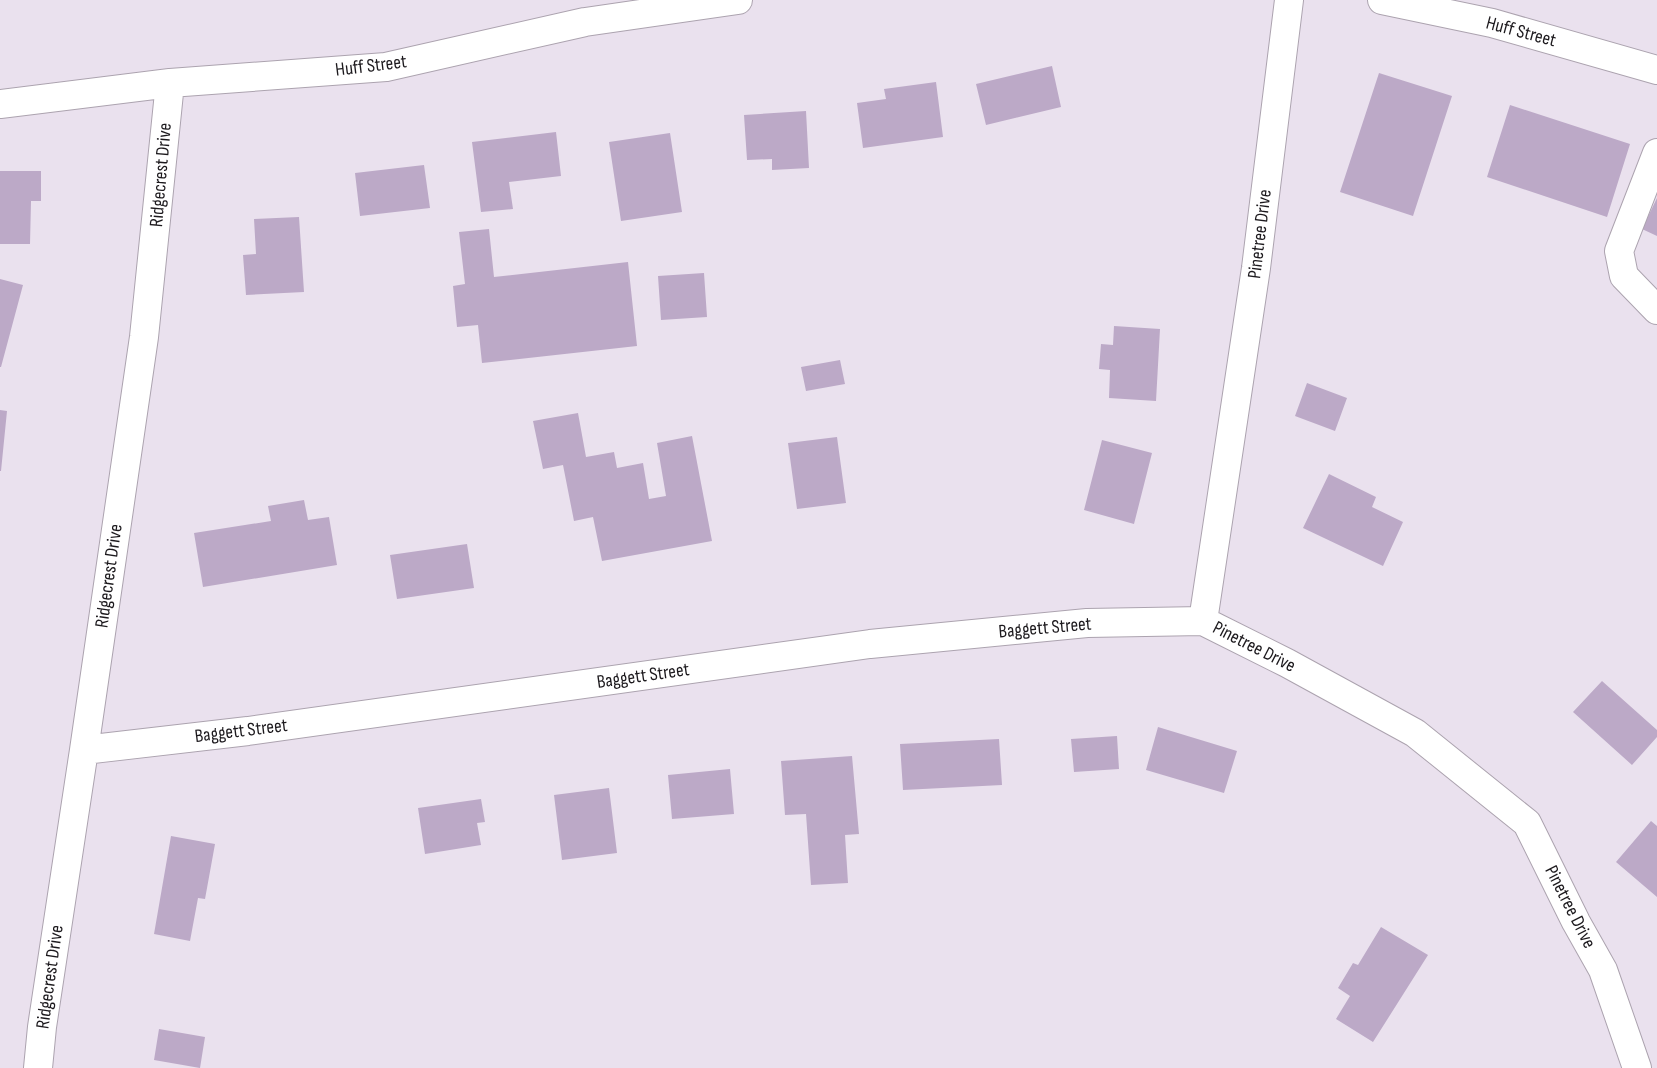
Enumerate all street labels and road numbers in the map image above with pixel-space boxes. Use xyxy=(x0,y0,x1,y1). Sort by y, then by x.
street label: Huff Street xyxy=(1483,12,1559,52)
street label: Huff Street xyxy=(334,50,408,82)
street label: Ridgecrest Drive xyxy=(145,122,177,228)
street label: Pinetree Drive xyxy=(1243,188,1277,280)
street label: Ridgecrest Drive xyxy=(90,523,128,629)
street label: Baggett Street xyxy=(998,612,1093,644)
street label: Pinetree Drive xyxy=(1209,616,1299,678)
street label: Baggett Street xyxy=(595,658,691,694)
street label: Baggett Street xyxy=(193,714,289,748)
street label: Pinetree Drive xyxy=(1539,862,1601,952)
street label: Ridgecrest Drive xyxy=(31,924,69,1030)

